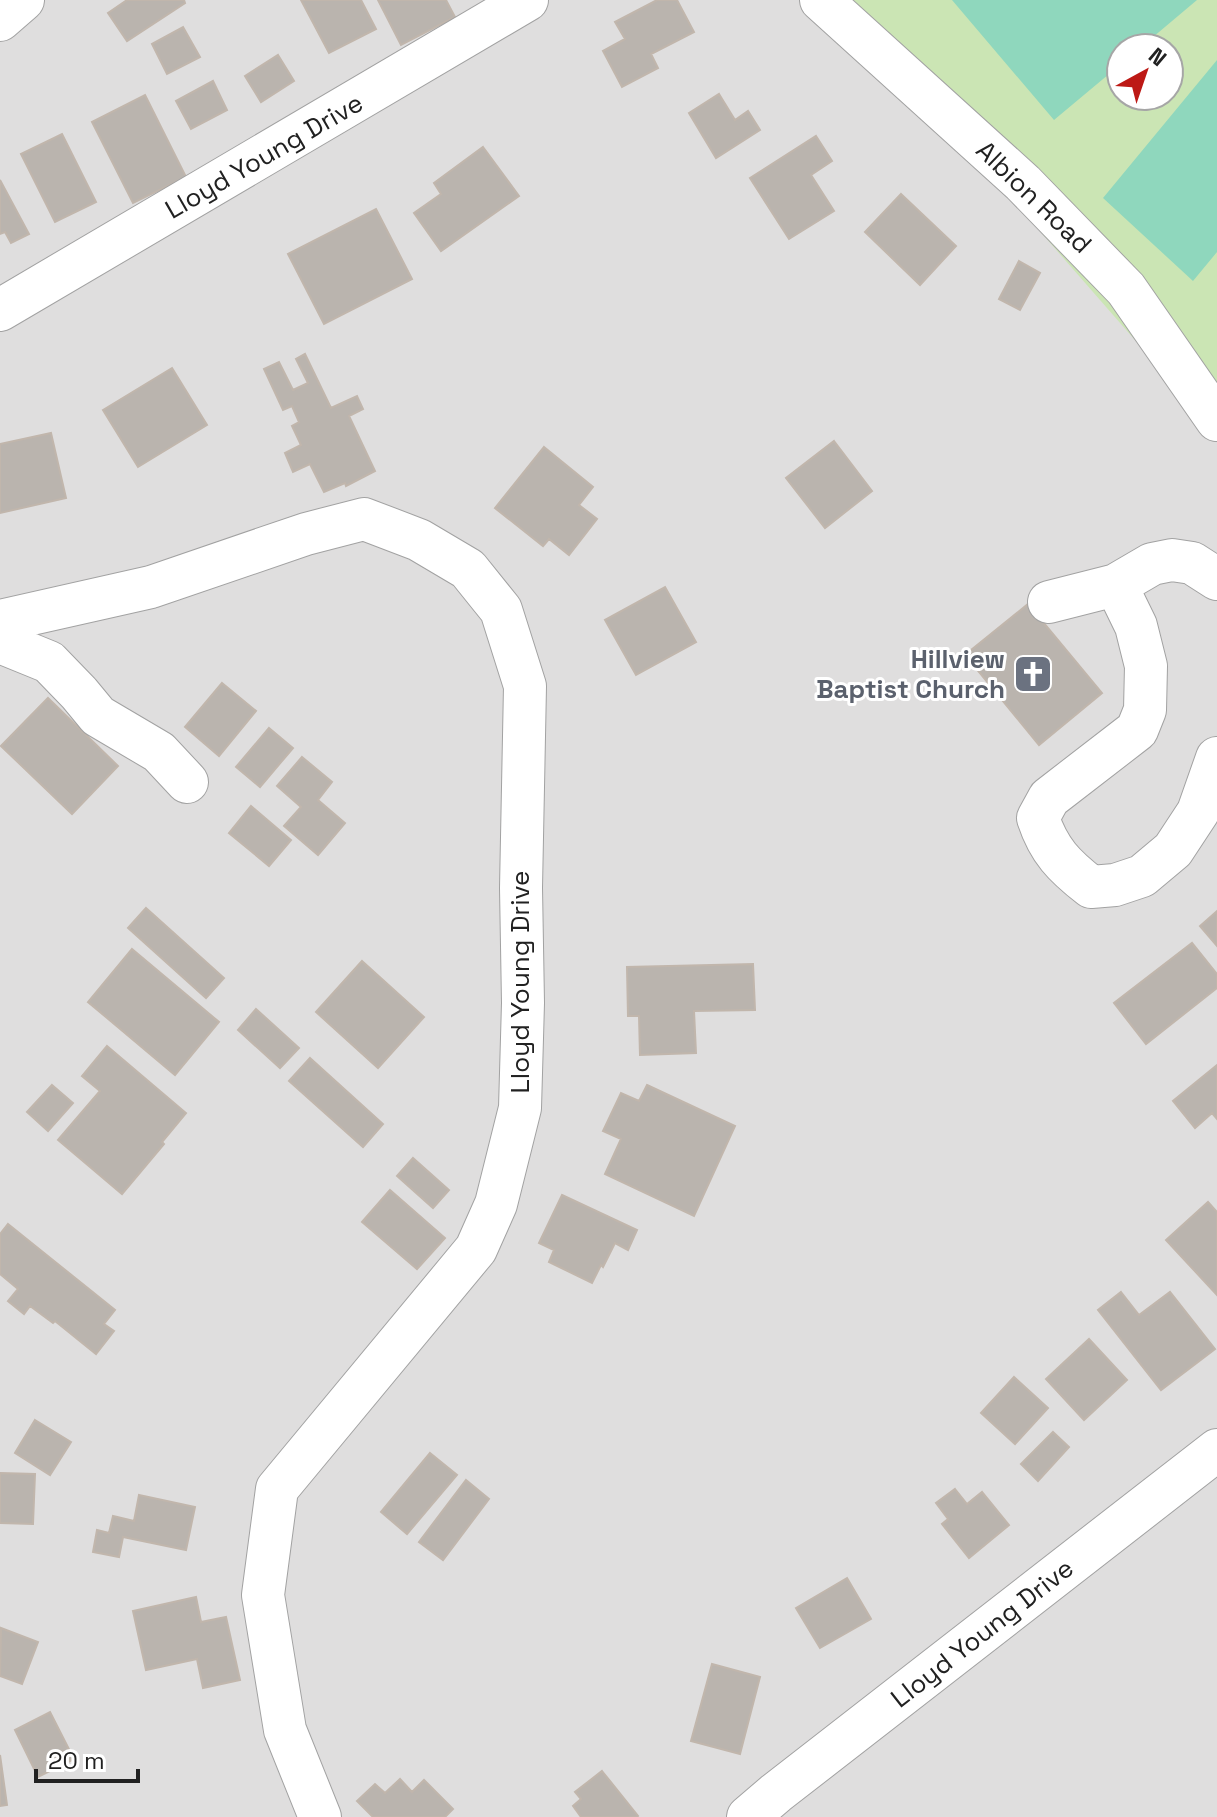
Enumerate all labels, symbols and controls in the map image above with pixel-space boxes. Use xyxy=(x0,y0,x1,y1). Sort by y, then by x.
north arrow xyxy=(1105,32,1185,112)
text: N xyxy=(1143,41,1173,72)
street label: Lloyd Young Drive xyxy=(159,86,369,226)
street label: Albion Road xyxy=(969,133,1099,261)
place label: Hillview Baptist Church xyxy=(816,642,1005,706)
church icon: Hillview Baptist Church xyxy=(1012,653,1054,695)
street label: Lloyd Young Drive xyxy=(503,871,537,1093)
street label: Lloyd Young Drive xyxy=(884,1551,1080,1715)
scale bar xyxy=(36,1733,138,1783)
text: 20 m xyxy=(48,1745,105,1776)

